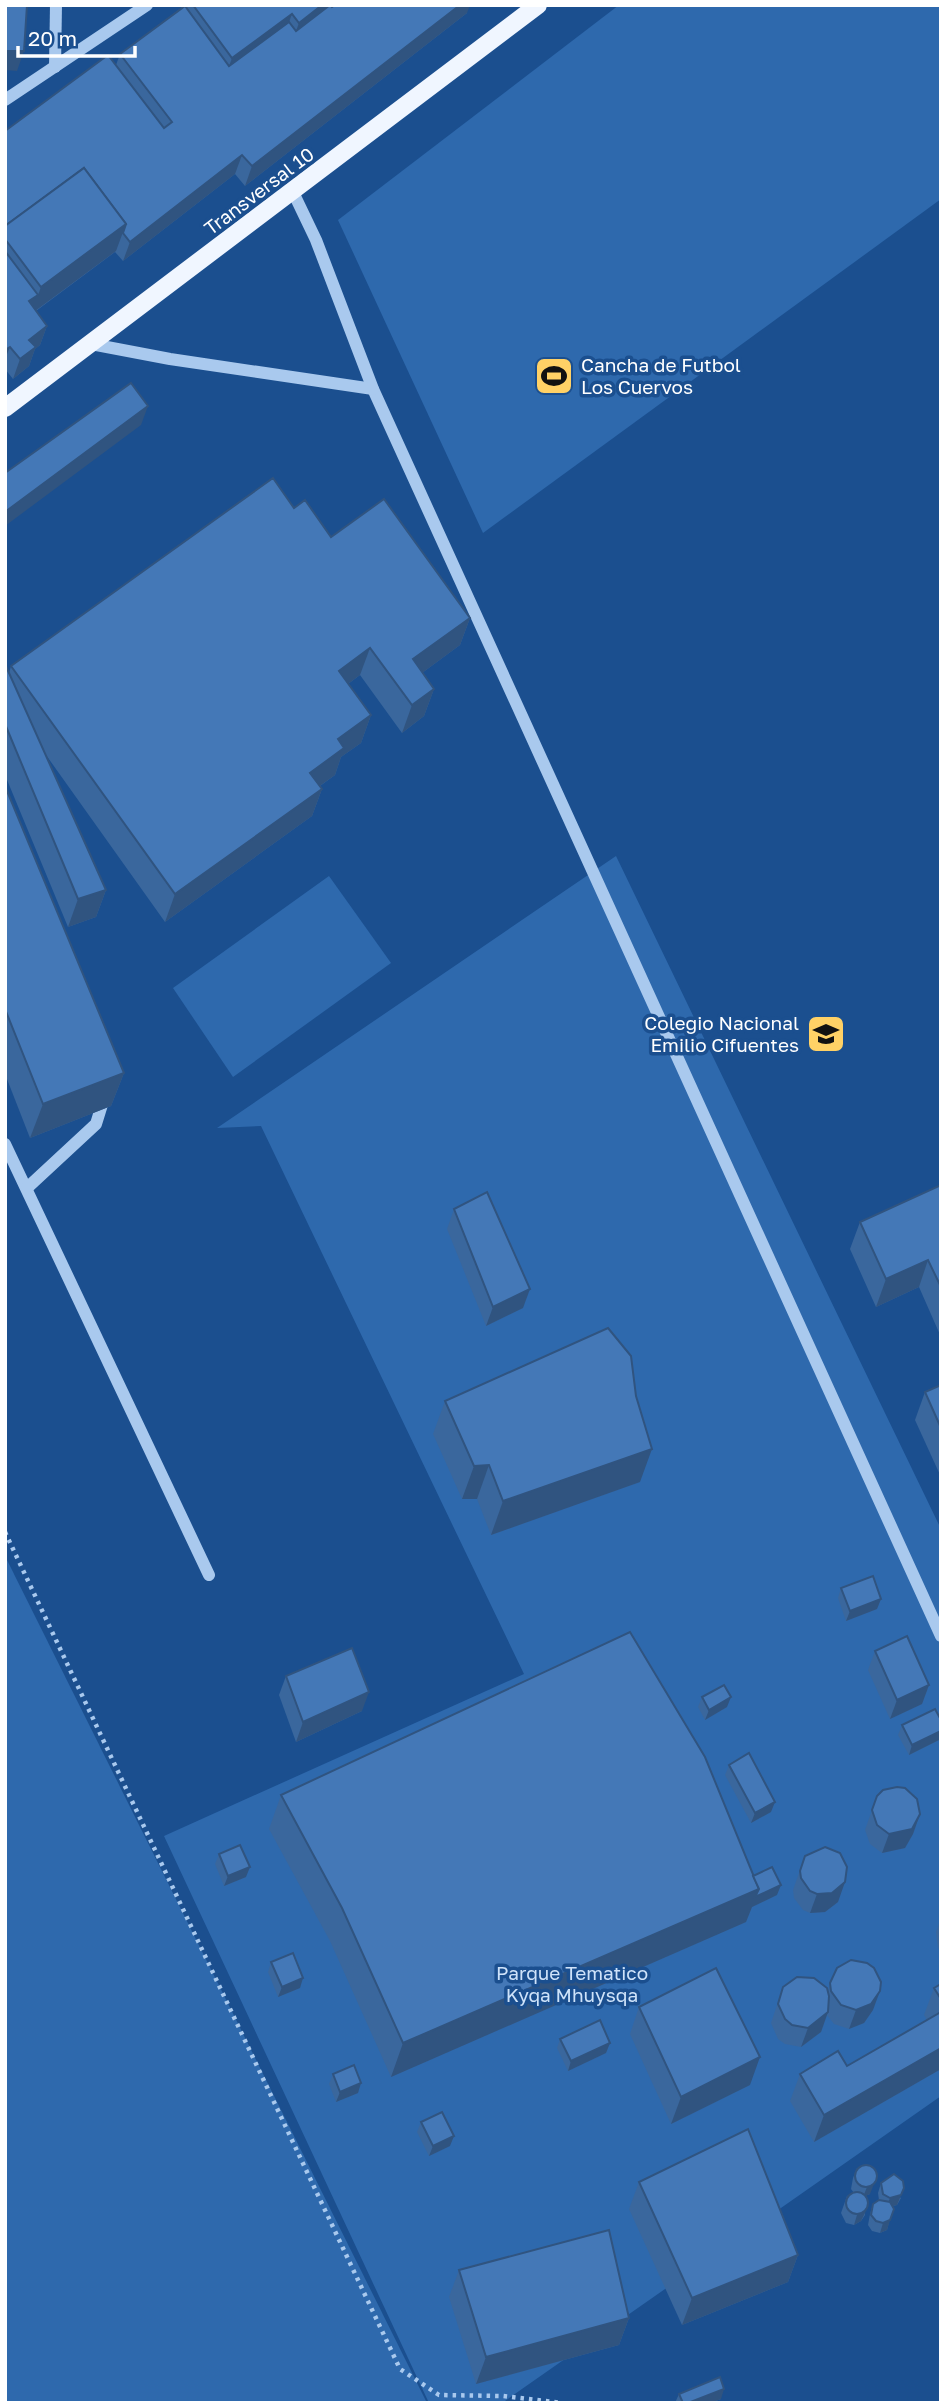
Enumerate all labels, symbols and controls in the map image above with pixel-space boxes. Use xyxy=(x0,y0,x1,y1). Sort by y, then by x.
scale bar xyxy=(18,14,135,58)
text: 20 m xyxy=(28,25,77,51)
street label: Transversal 10 xyxy=(199,142,318,239)
place label: Cancha de Futbol Los Cuervos xyxy=(581,353,741,398)
sports icon: Cancha de Futbol Los Cuervos xyxy=(533,355,575,397)
place label: Colegio Nacional Emilio Cifuentes xyxy=(644,1011,799,1056)
school or university icon: Colegio Nacional Emilio Cifuentes xyxy=(805,1013,847,1055)
park label: Parque Tematico Kyqa Mhuysqa xyxy=(496,1961,648,2006)

